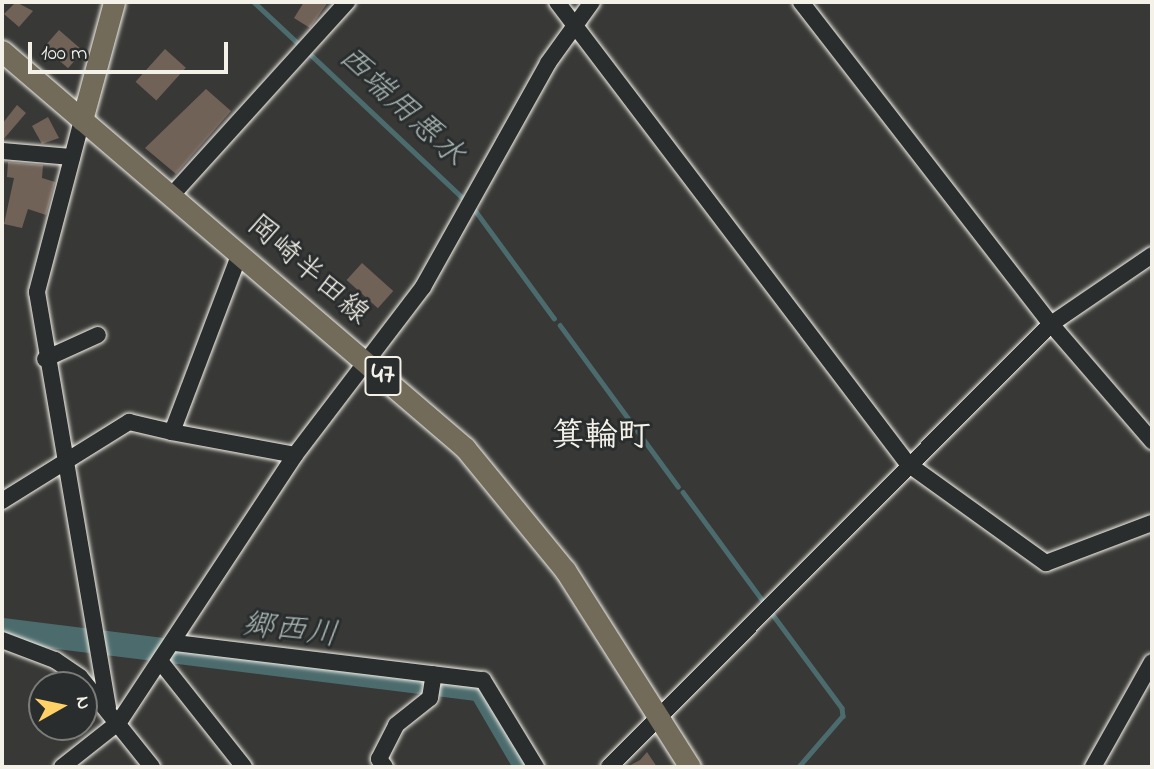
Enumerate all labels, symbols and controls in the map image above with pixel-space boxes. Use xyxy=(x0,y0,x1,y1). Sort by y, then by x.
scale bar xyxy=(32,28,231,72)
text: 100 m xyxy=(41,39,87,69)
water label: 西端用悪水 xyxy=(328,39,472,177)
street label: 岡崎半田線 xyxy=(239,208,375,334)
road number: 47 xyxy=(364,352,402,400)
district label: 箕輪町 xyxy=(552,418,650,458)
water label: 郷西川 xyxy=(240,607,340,657)
north arrow xyxy=(28,671,98,741)
text: N xyxy=(68,694,97,711)

